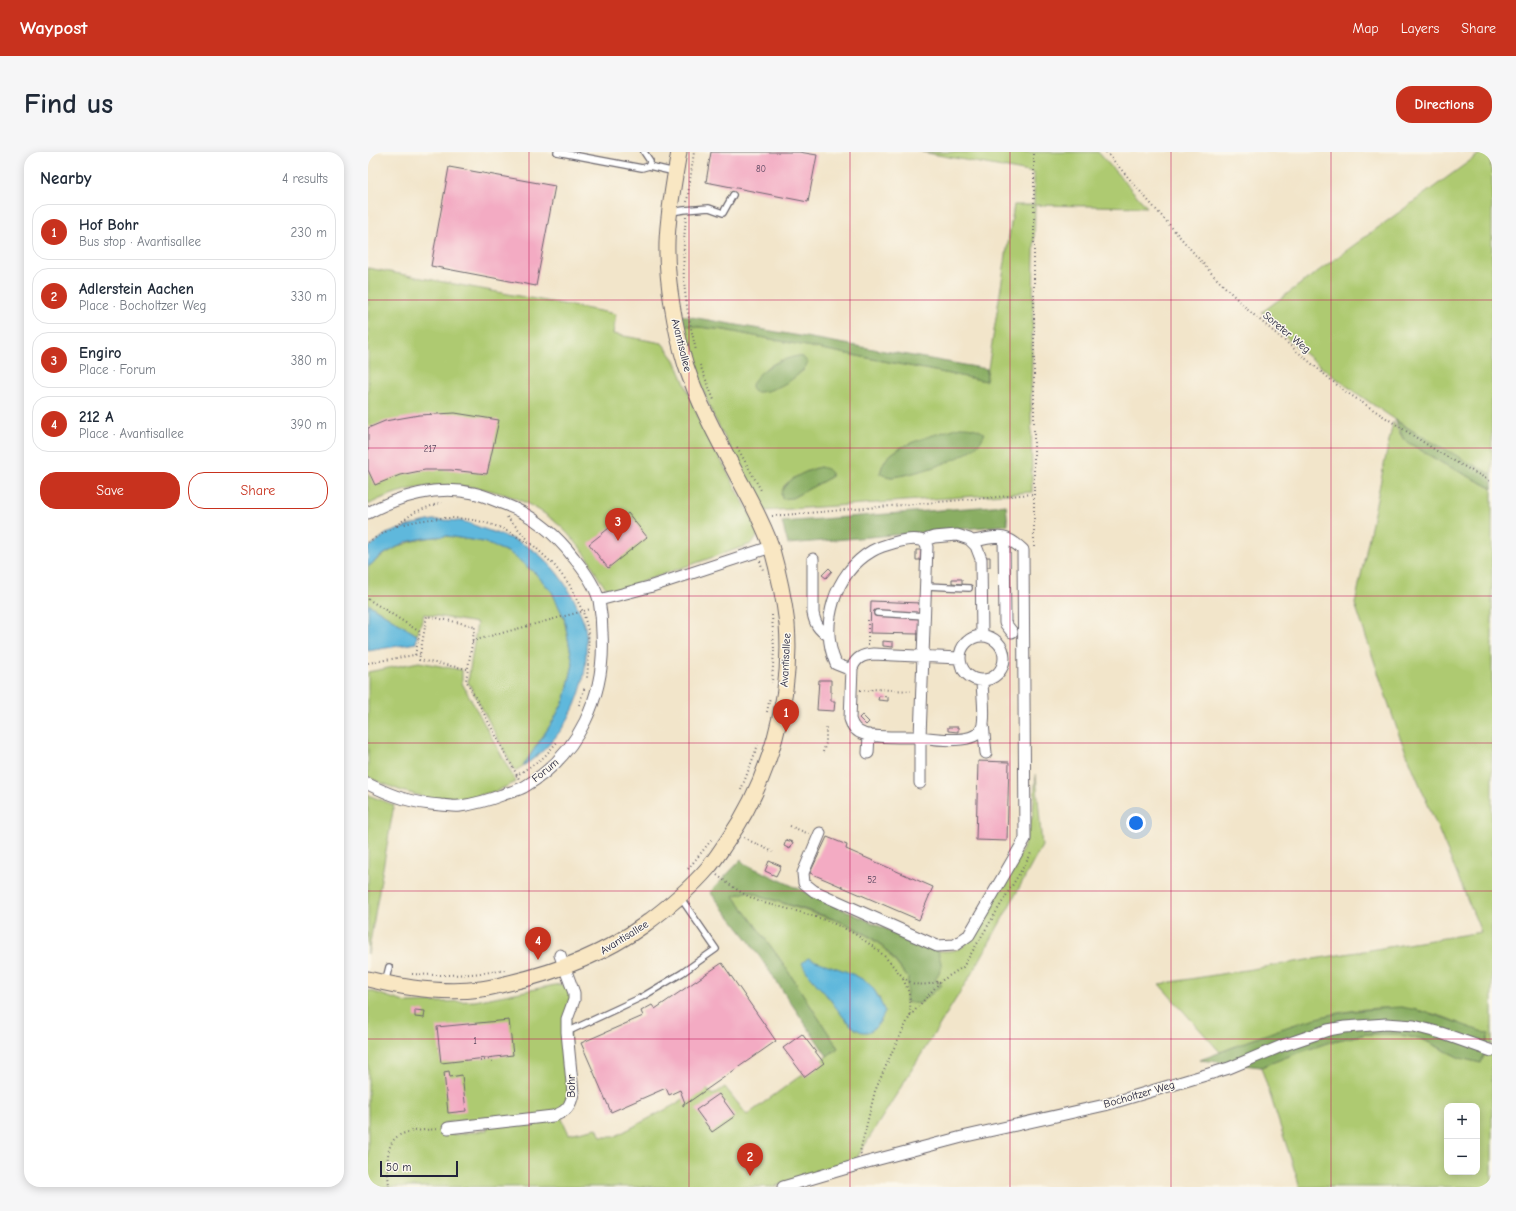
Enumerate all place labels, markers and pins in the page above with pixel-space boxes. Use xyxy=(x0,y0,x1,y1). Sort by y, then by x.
pin: 3 xyxy=(605,508,631,541)
pin: 1 xyxy=(773,699,799,732)
pin: 4 xyxy=(525,927,551,960)
pin: 2 xyxy=(737,1143,763,1176)

